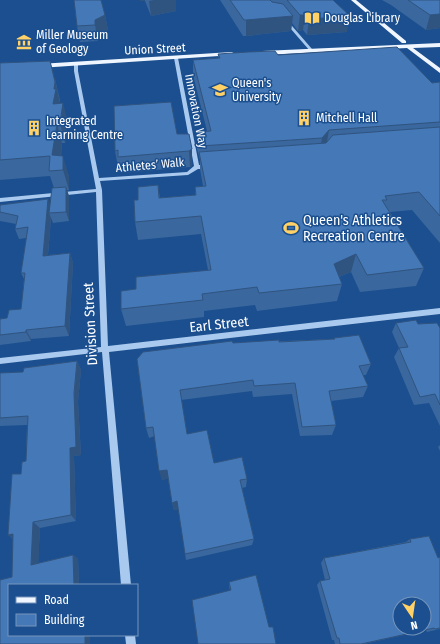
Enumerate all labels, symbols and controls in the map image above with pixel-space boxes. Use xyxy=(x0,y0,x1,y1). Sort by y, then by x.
library icon: Douglas Library xyxy=(303,9,321,27)
place label: Douglas Library xyxy=(324,11,401,25)
place label: Miller Museum of Geology xyxy=(36,28,108,56)
museum icon: Miller Museum of Geology xyxy=(15,33,33,51)
street label: Union Street xyxy=(124,40,186,58)
street label: Innovation Way xyxy=(182,73,210,150)
place label: Queen's University xyxy=(232,76,282,104)
school or university icon: Queen's University xyxy=(211,81,229,99)
building icon: Mitchell Hall xyxy=(295,109,313,127)
place label: Mitchell Hall xyxy=(316,111,377,125)
place label: Integrated Learning Centre xyxy=(46,114,123,142)
building icon: Integrated Learning Centre xyxy=(25,119,43,137)
street label: Athletes’ Walk xyxy=(115,155,185,175)
place label: Queen's Athletics Recreation Centre xyxy=(303,212,405,245)
sports icon: Queen's Athletics Recreation Centre xyxy=(282,219,300,237)
street label: Division Street xyxy=(80,281,101,366)
street label: Earl Street xyxy=(189,313,250,336)
legend xyxy=(8,584,138,636)
text: Road xyxy=(44,593,69,607)
north arrow xyxy=(392,596,432,636)
text: Building xyxy=(44,613,85,627)
text: N xyxy=(409,618,419,632)

